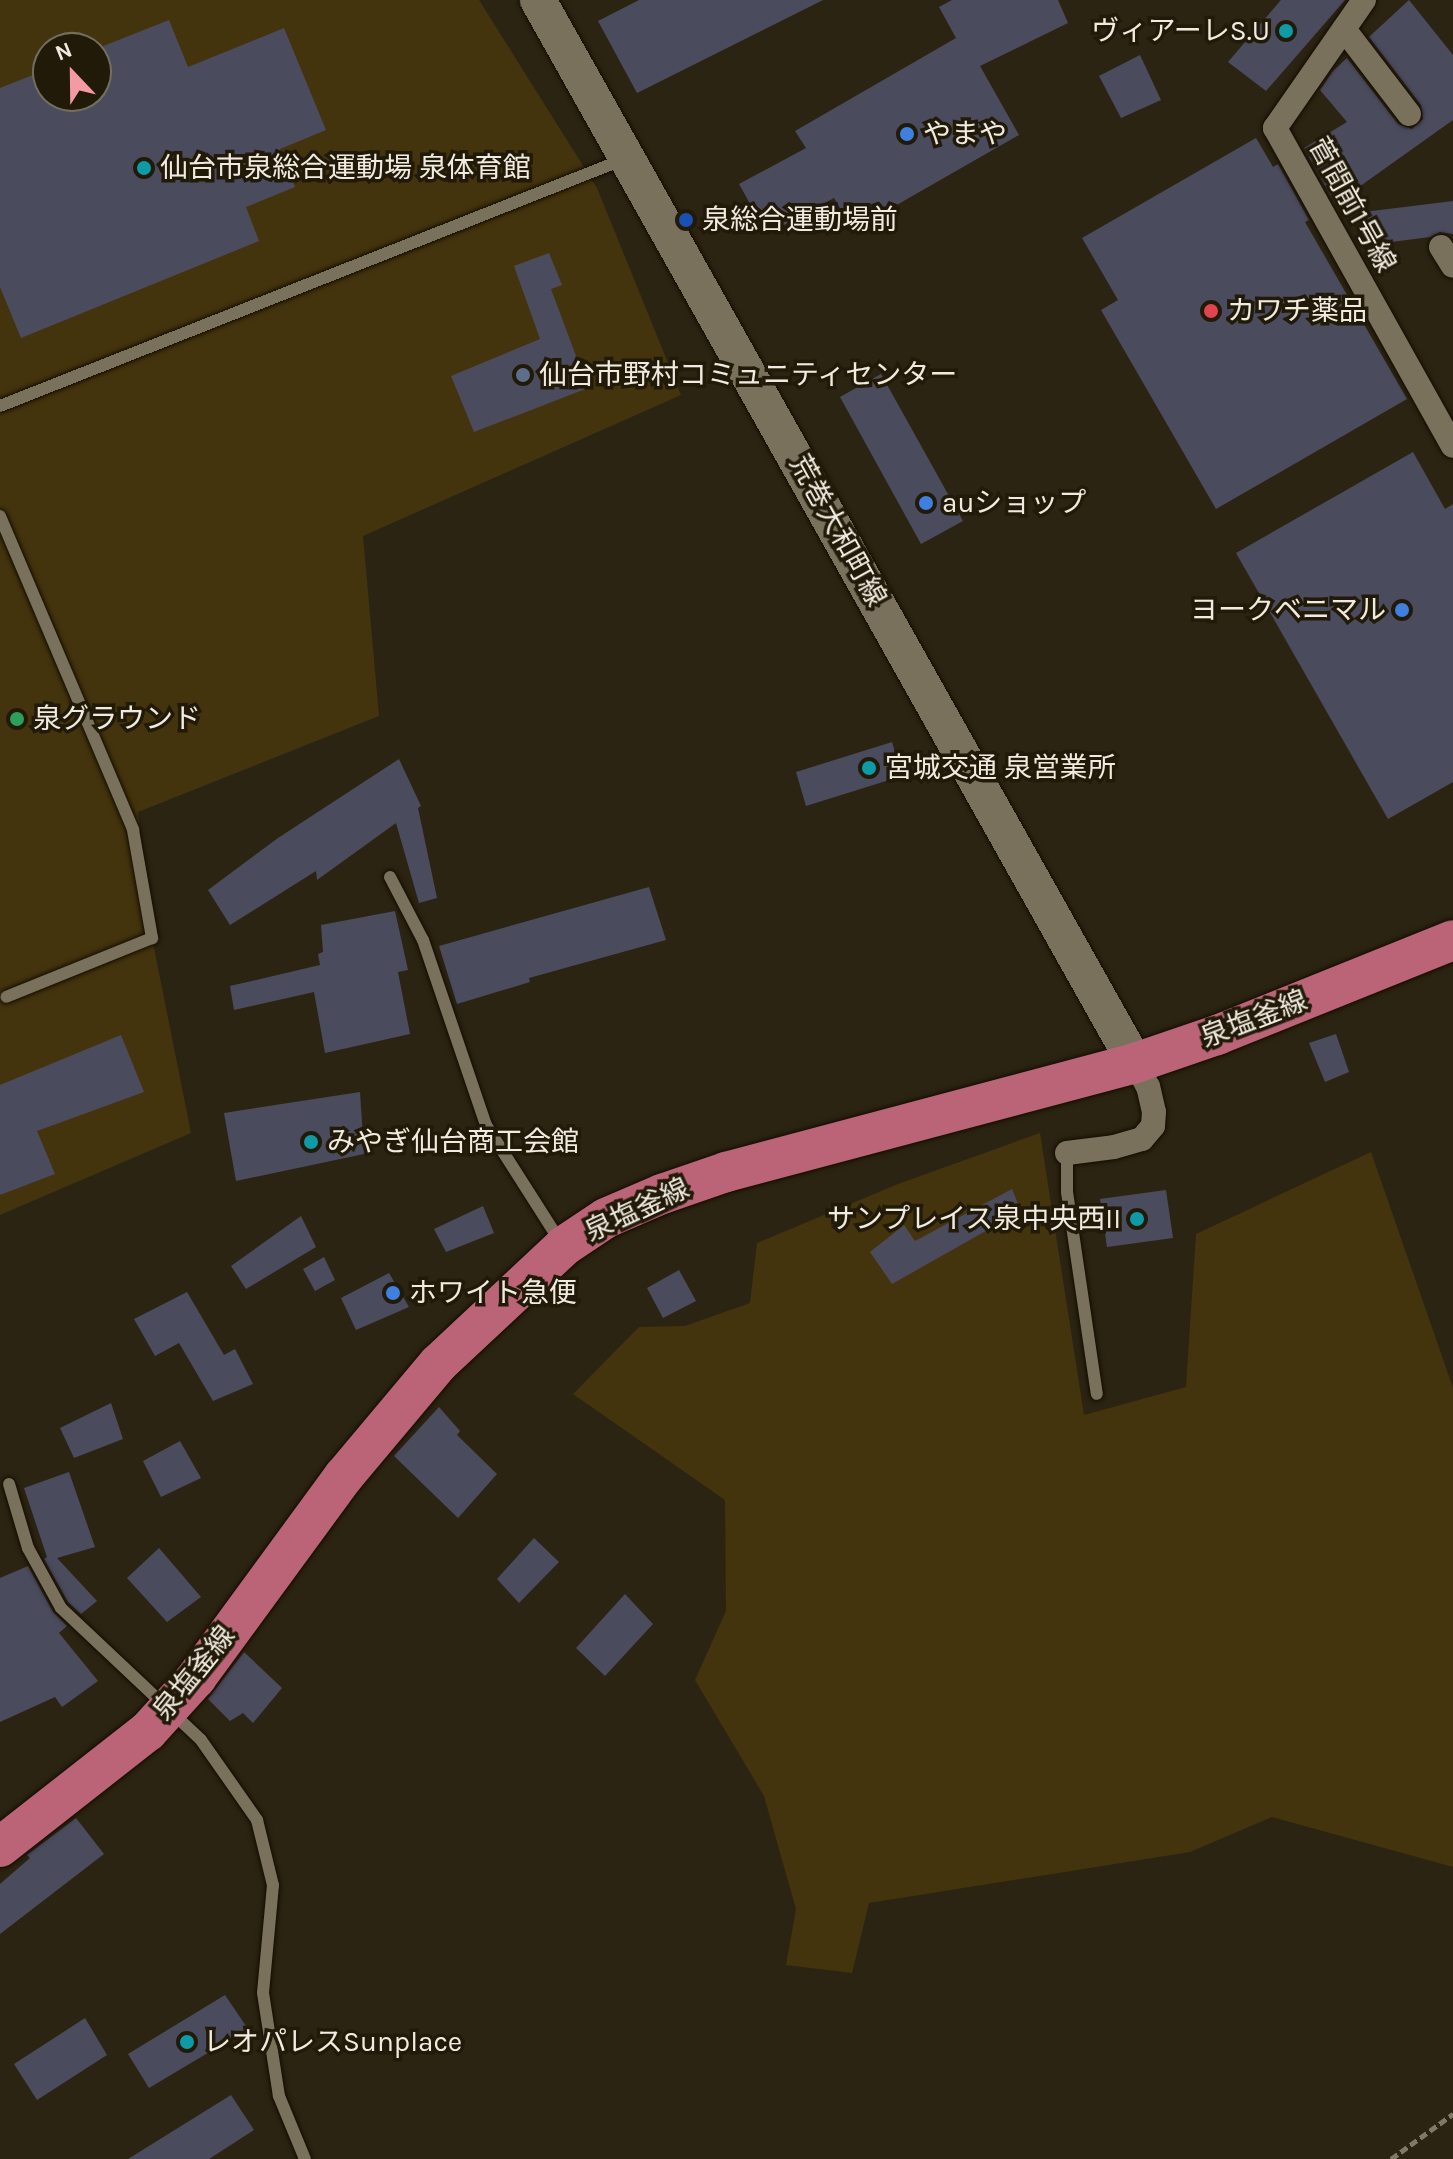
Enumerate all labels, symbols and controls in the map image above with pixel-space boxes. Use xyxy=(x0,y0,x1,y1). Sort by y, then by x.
place label: ヴィアーレS.U xyxy=(1091,14,1270,48)
marker: ヴィアーレS.U xyxy=(1277,22,1295,40)
north arrow xyxy=(32,32,112,112)
text: N xyxy=(52,37,76,67)
place label: やまや xyxy=(923,117,1007,151)
marker: やまや xyxy=(898,125,916,143)
street label: 菅間前1号線 xyxy=(1301,132,1403,278)
place label: 仙台市泉総合運動場 泉体育館 xyxy=(160,151,531,185)
marker: 仙台市泉総合運動場 泉体育館 xyxy=(135,159,153,177)
place label: 泉総合運動場前 xyxy=(702,203,898,237)
marker: 泉総合運動場前 xyxy=(677,211,695,229)
place label: カワチ薬品 xyxy=(1227,294,1367,328)
marker: カワチ薬品 xyxy=(1202,302,1220,320)
place label: 仙台市野村コミュニティセンター xyxy=(539,358,959,392)
marker: 仙台市野村コミュニティセンター xyxy=(514,366,532,384)
street label: 荒巻大和町線 xyxy=(783,449,893,613)
place label: auショップ xyxy=(942,486,1086,520)
marker: auショップ xyxy=(917,494,935,512)
place label: ヨークベニマル xyxy=(1190,593,1386,627)
marker: ヨークベニマル xyxy=(1393,601,1411,619)
place label: 泉グラウンド xyxy=(33,702,201,736)
marker: 泉グラウンド xyxy=(8,710,26,728)
place label: 宮城交通 泉営業所 xyxy=(885,751,1116,785)
marker: 宮城交通 泉営業所 xyxy=(860,759,878,777)
street label: 泉塩釜線 xyxy=(1196,983,1312,1055)
place label: みやぎ仙台商工会館 xyxy=(327,1125,579,1159)
marker: みやぎ仙台商工会館 xyxy=(302,1133,320,1151)
street label: 泉塩釜線 xyxy=(579,1171,695,1249)
place label: サンプレイス泉中央西II xyxy=(825,1202,1121,1236)
marker: サンプレイス泉中央西II xyxy=(1128,1210,1146,1228)
place label: ホワイト急便 xyxy=(409,1276,577,1310)
marker: ホワイト急便 xyxy=(384,1284,402,1302)
street label: 泉塩釜線 xyxy=(146,1619,242,1727)
place label: レオパレスSunplace xyxy=(203,2025,462,2059)
marker: レオパレスSunplace xyxy=(178,2033,196,2051)

